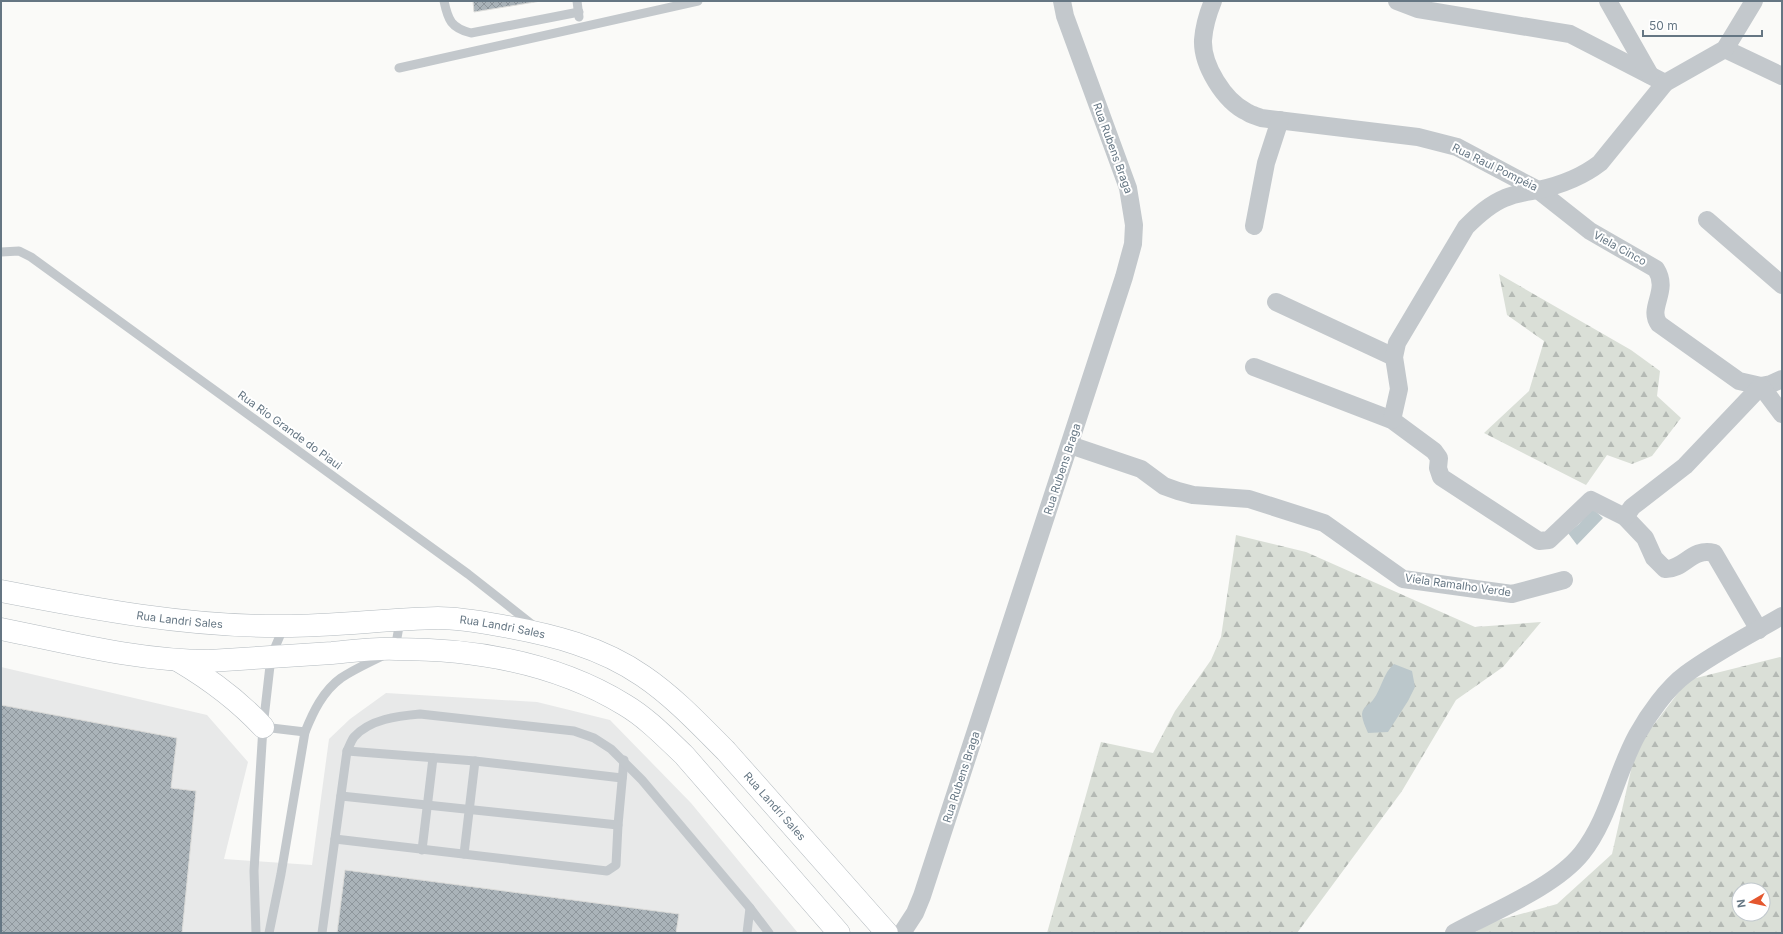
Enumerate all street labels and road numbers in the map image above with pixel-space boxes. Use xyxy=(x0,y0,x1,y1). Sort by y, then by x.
street label: Rua Rubens Braga xyxy=(1090,101,1136,195)
street label: Rua Raul Pompéia xyxy=(1450,140,1540,194)
street label: Viela Cinco xyxy=(1591,228,1649,269)
street label: Rua Rio Grande do Piaui xyxy=(235,388,345,472)
street label: Rua Rubens Braga xyxy=(1041,421,1083,517)
street label: Viela Ramalho Verde xyxy=(1404,571,1512,599)
street label: Rua Landri Sales xyxy=(136,608,223,631)
street label: Rua Landri Sales xyxy=(459,612,547,642)
street label: Rua Rubens Braga xyxy=(940,729,982,825)
street label: Rua Landri Sales xyxy=(741,769,809,843)

